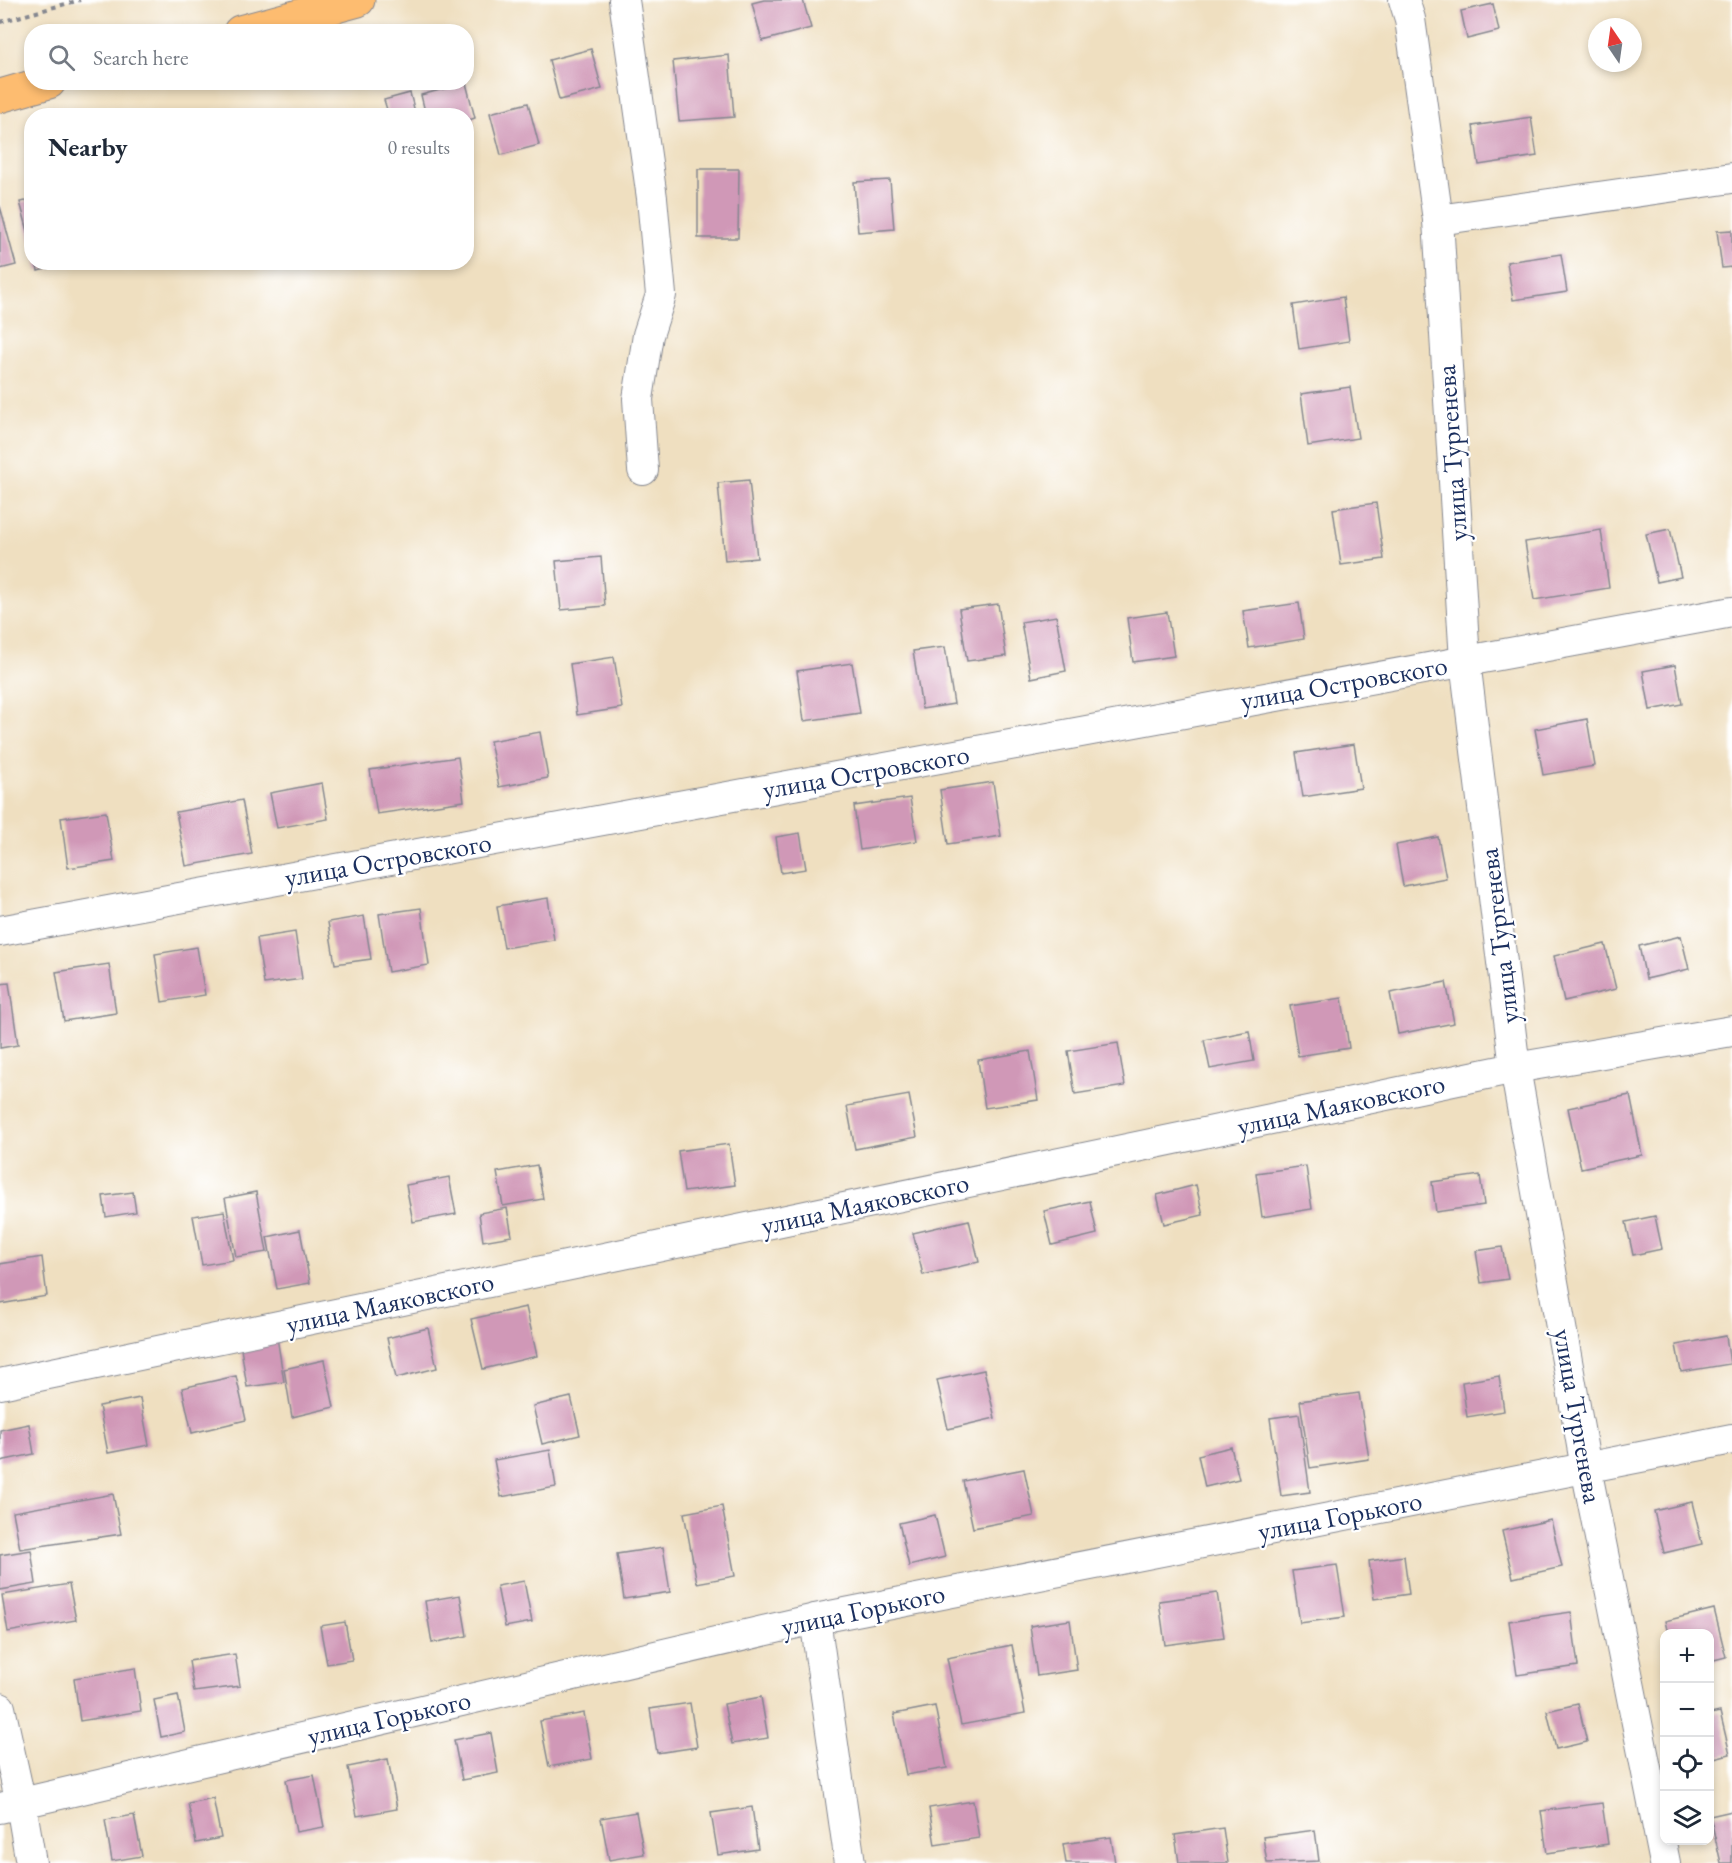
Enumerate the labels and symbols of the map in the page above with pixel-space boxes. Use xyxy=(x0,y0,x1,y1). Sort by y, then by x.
north arrow xyxy=(1588,18,1642,72)
street label: улица Тургенева xyxy=(1428,364,1475,542)
street label: улица Островского xyxy=(1238,647,1450,718)
street label: улица Островского xyxy=(760,736,972,807)
street label: улица Островского xyxy=(282,824,494,895)
street label: улица Тургенева xyxy=(1470,846,1527,1026)
street label: улица Маяковского xyxy=(1234,1065,1448,1144)
street label: улица Маяковского xyxy=(758,1164,972,1243)
street label: улица Маяковского xyxy=(283,1263,497,1342)
street label: улица Тургенева xyxy=(1546,1326,1611,1506)
street label: улица Горького xyxy=(1255,1482,1425,1549)
street label: улица Горького xyxy=(778,1575,948,1644)
street label: улица Горького xyxy=(304,1682,474,1753)

